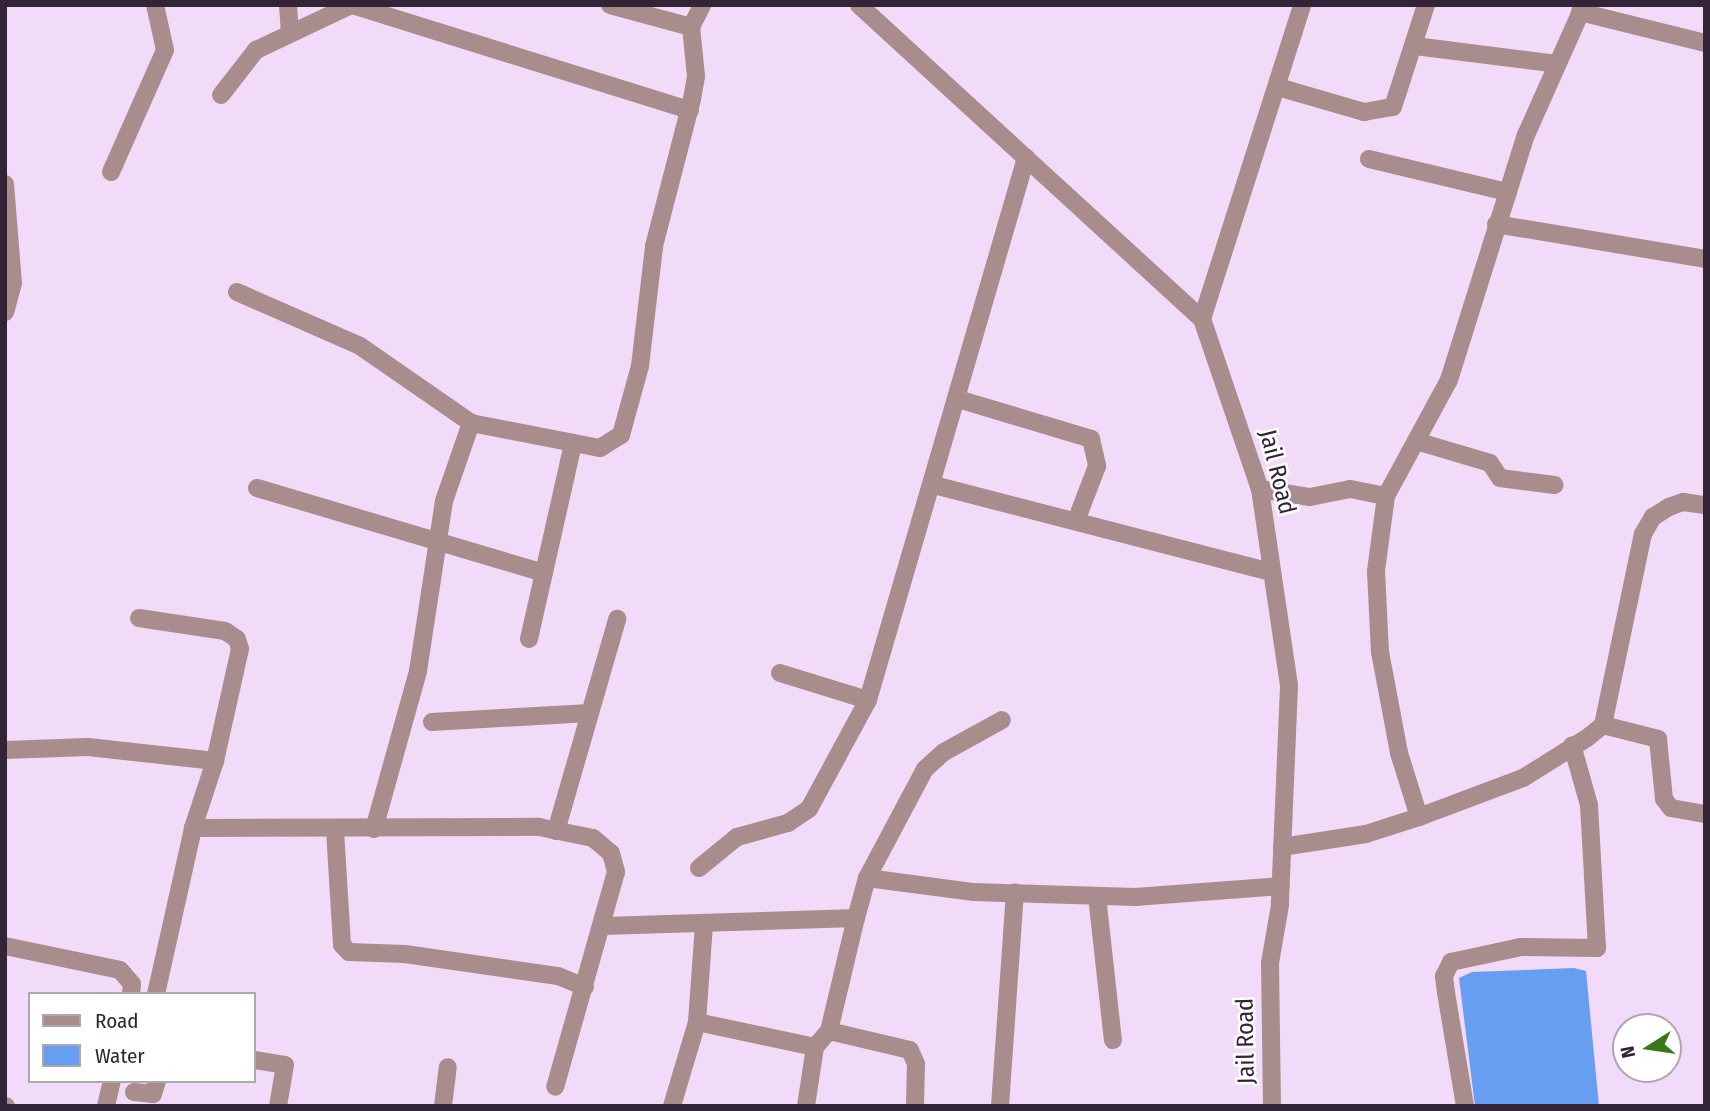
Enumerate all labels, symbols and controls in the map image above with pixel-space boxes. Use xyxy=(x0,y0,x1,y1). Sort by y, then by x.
street label: Jail Road xyxy=(1253,427,1301,517)
legend xyxy=(28,992,256,1083)
street label: Jail Road xyxy=(1231,998,1261,1084)
text: Road xyxy=(95,1008,139,1034)
north arrow xyxy=(1612,1013,1682,1083)
text: Water xyxy=(95,1043,145,1069)
text: N xyxy=(1615,1044,1640,1060)

